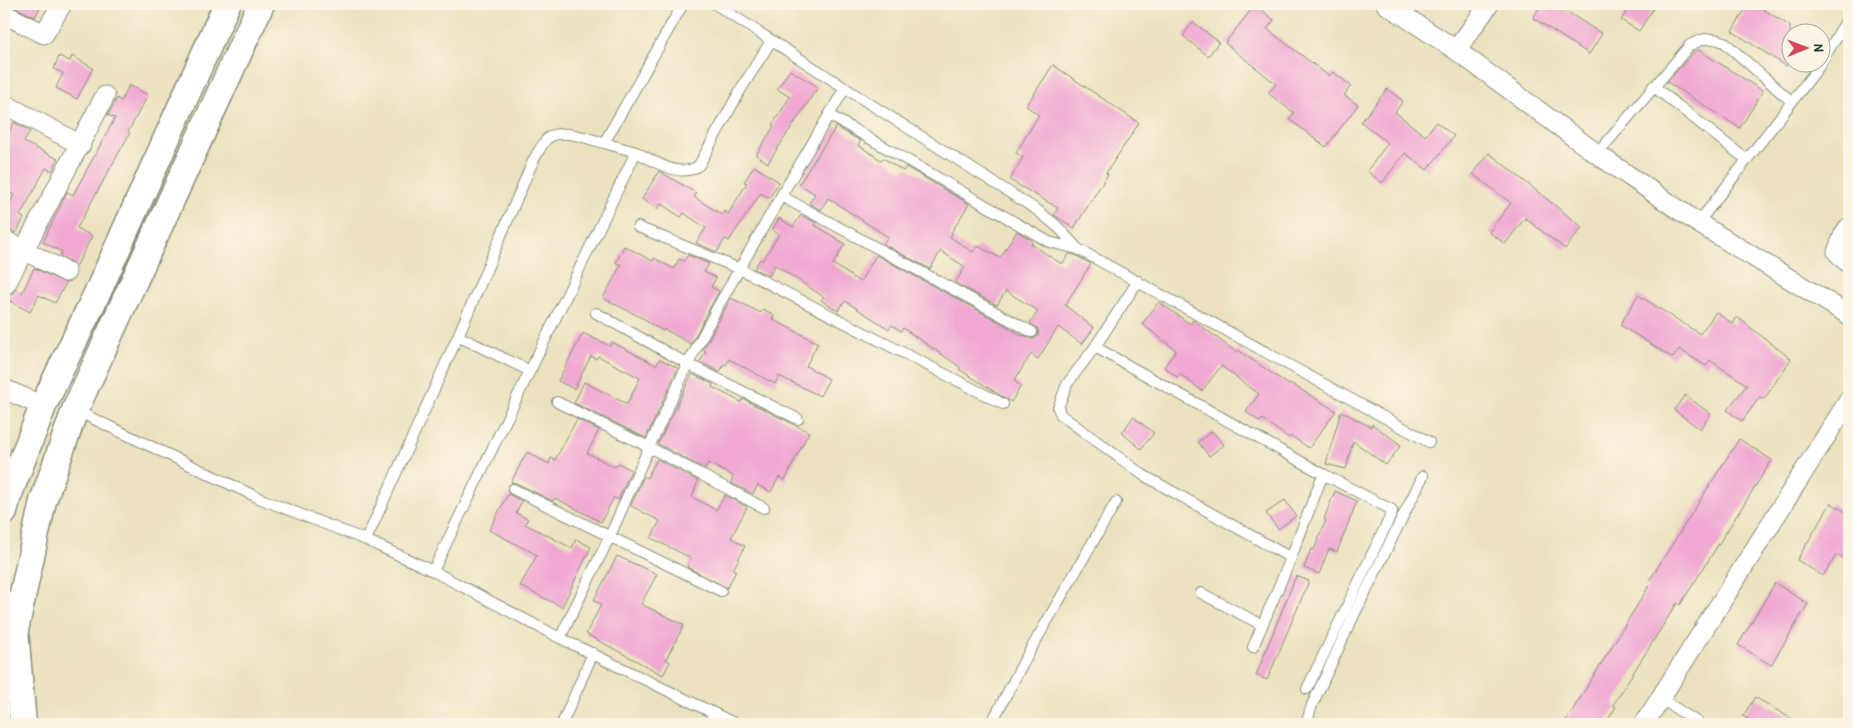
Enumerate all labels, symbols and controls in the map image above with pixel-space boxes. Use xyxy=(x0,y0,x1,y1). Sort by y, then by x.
north arrow xyxy=(1780,22,1830,72)
text: N xyxy=(1810,44,1829,52)

